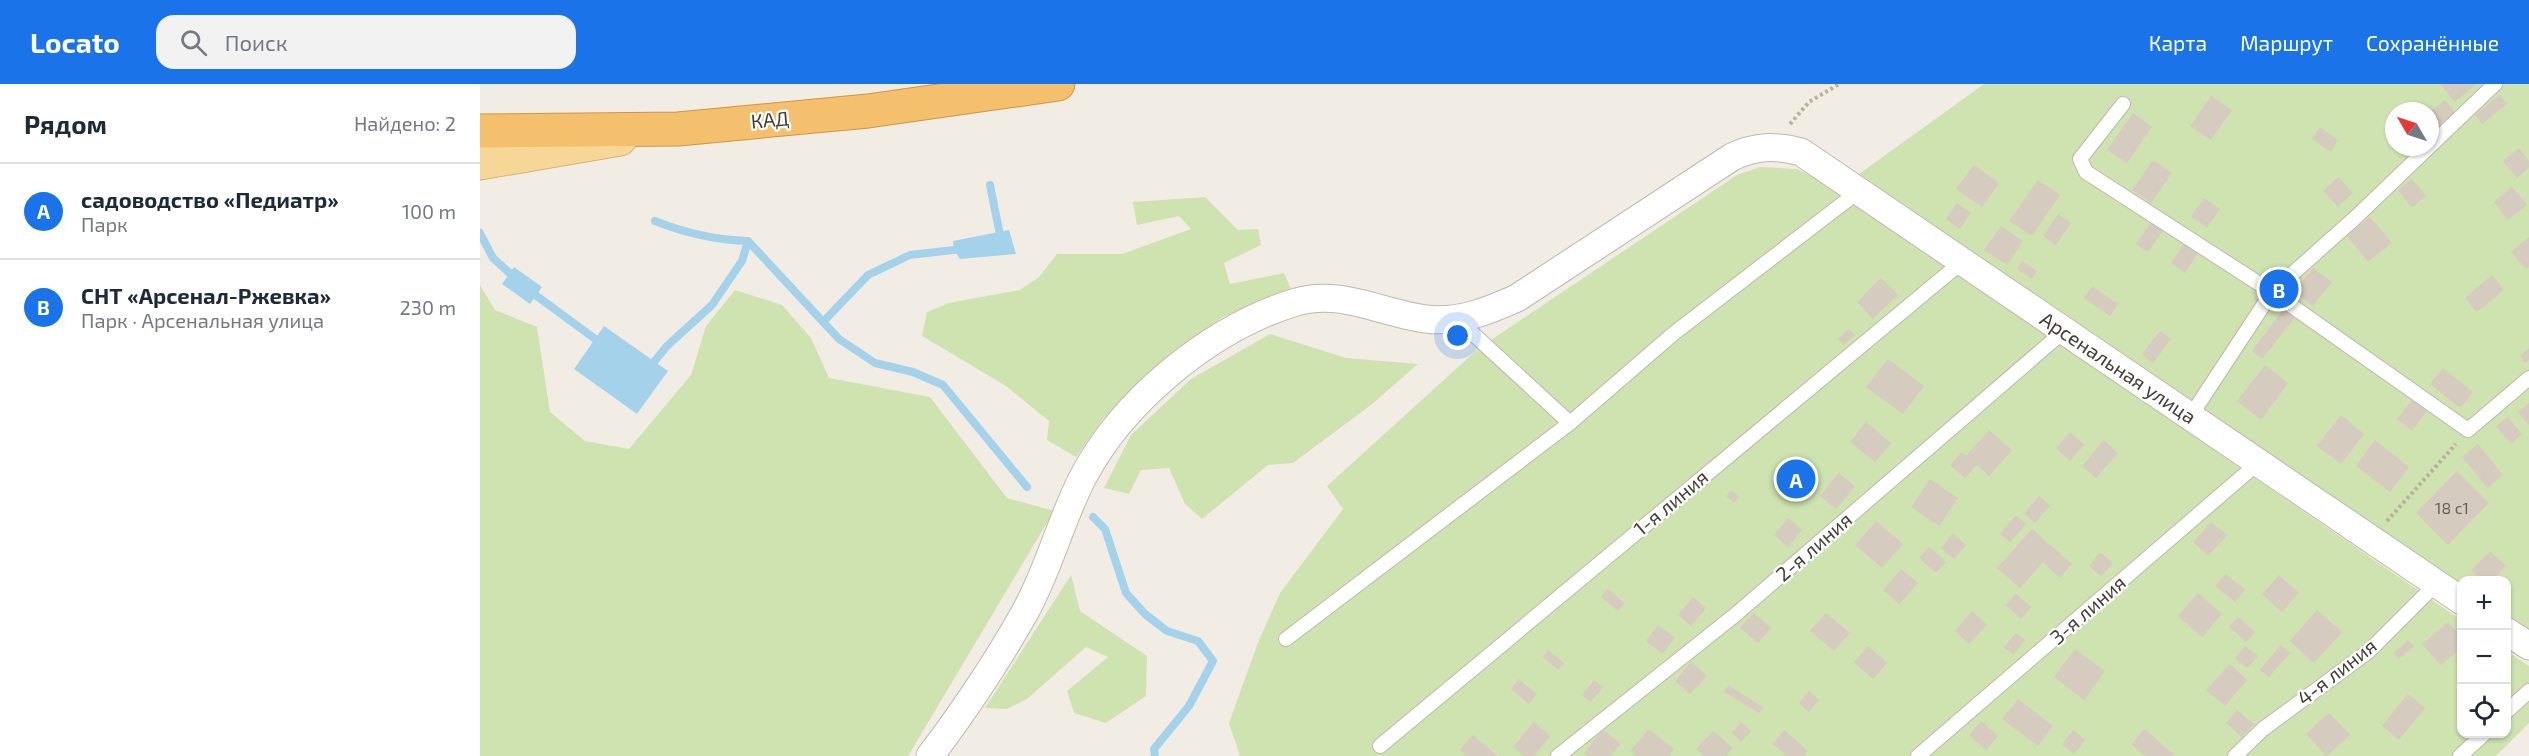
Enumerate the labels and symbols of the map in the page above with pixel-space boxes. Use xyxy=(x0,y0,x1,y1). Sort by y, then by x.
north arrow xyxy=(2385,102,2439,156)
street label: КАД xyxy=(750,105,790,133)
pin: B xyxy=(2260,266,2298,312)
street label: Арсенальная улица xyxy=(2036,306,2201,429)
your location xyxy=(1443,321,1472,350)
pin: A xyxy=(1776,456,1816,502)
street label: 1-я линия xyxy=(1628,464,1712,540)
house number: 18 с1 xyxy=(2435,498,2469,517)
street label: 2-я линия xyxy=(1770,507,1856,586)
street label: 3-я линия xyxy=(2045,570,2130,649)
street label: 4-я линия xyxy=(2292,633,2381,710)

